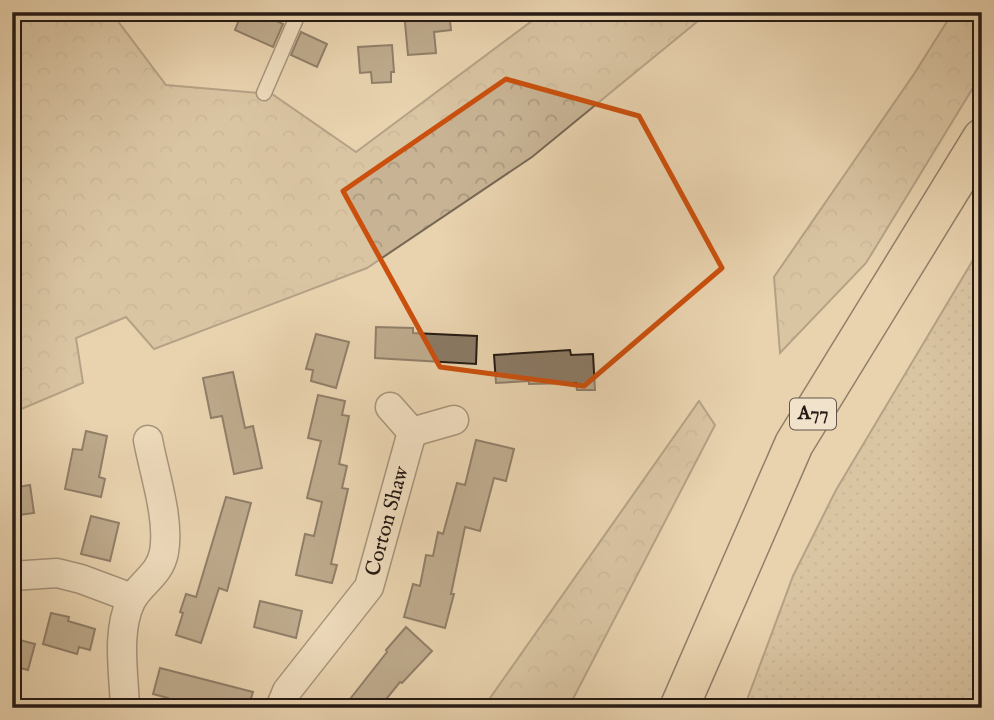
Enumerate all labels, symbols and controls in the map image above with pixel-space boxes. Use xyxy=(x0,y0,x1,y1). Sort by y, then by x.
road number: A77 xyxy=(790,398,836,430)
street label: Corton Shaw xyxy=(359,462,416,579)

